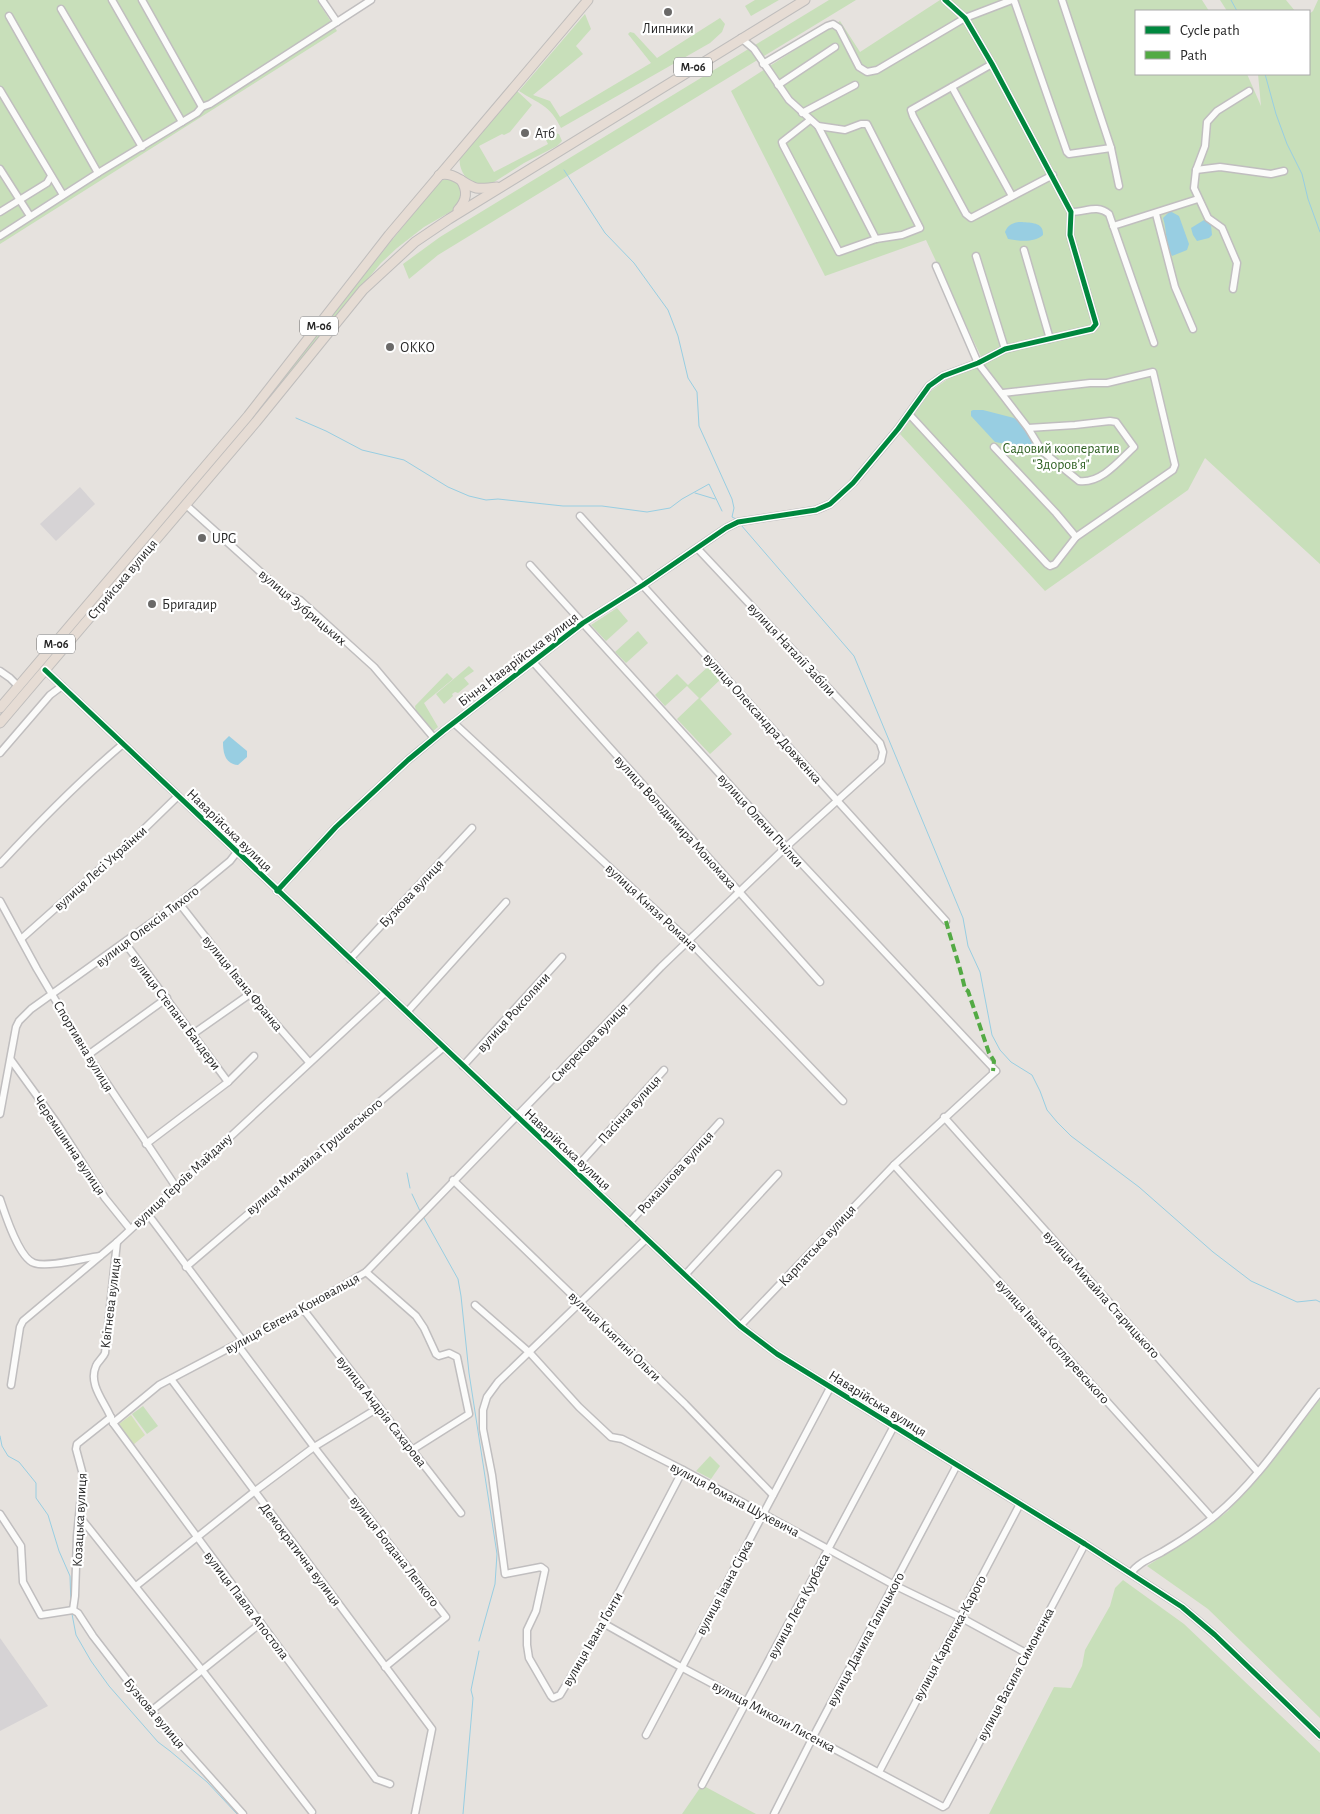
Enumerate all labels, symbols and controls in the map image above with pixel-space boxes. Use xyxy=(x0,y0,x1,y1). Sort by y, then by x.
marker: Липники xyxy=(662,6,674,18)
legend xyxy=(1135,10,1310,75)
place label: Липники xyxy=(642,22,694,36)
text: Cycle path xyxy=(1180,23,1240,38)
text: Path xyxy=(1180,48,1207,63)
road number: М-06 xyxy=(674,58,712,76)
marker: Атб xyxy=(519,127,531,139)
place label: Атб xyxy=(535,127,555,141)
road number: М-06 xyxy=(300,316,338,336)
marker: ОККО xyxy=(384,341,396,353)
place label: ОККО xyxy=(400,341,435,355)
park label: Садовий кооператив "Здоров’я" xyxy=(1003,442,1119,472)
marker: UPG xyxy=(196,532,208,544)
place label: UPG xyxy=(212,532,236,546)
street label: Стрийська вулиця xyxy=(85,537,160,623)
street label: вулиця Зубрицьких xyxy=(256,567,349,648)
marker: Бригадир xyxy=(146,598,158,610)
place label: Бригадир xyxy=(162,598,217,612)
street label: вулиця Наталії Забіли xyxy=(744,600,838,699)
street label: Бічна Наварійська вулиця xyxy=(456,610,581,709)
road number: М-06 xyxy=(37,634,75,654)
street label: вулиця Олександра Довженка xyxy=(700,651,825,787)
street label: вулиця Володимира Мономаха xyxy=(612,753,739,893)
street label: вулиця Олени Пчілки xyxy=(715,771,806,870)
street label: Наварійська вулиця xyxy=(184,787,275,875)
street label: вулиця Лесі Українки xyxy=(52,824,150,914)
street label: Бузкова вулиця xyxy=(377,857,447,930)
street label: вулиця Князя Романа xyxy=(602,861,701,954)
street label: вулиця Олексія Тихого xyxy=(93,883,202,970)
street label: вулиця Івана Франка xyxy=(199,933,285,1035)
street label: вулиця Степана Бандери xyxy=(127,952,223,1073)
street label: вулиця Роксоляни xyxy=(475,970,553,1055)
street label: Спортивна вулиця xyxy=(51,999,116,1094)
street label: Смерекова вулиця xyxy=(549,1000,631,1085)
street label: Пасічна вулиця xyxy=(596,1073,664,1147)
street label: Черемшинна вулиця xyxy=(31,1093,108,1198)
street label: вулиця Михайла Грушевського xyxy=(244,1096,386,1218)
street label: Наварійська вулиця xyxy=(521,1106,613,1193)
street label: Ромашкова вулиця xyxy=(635,1129,716,1217)
street label: вулиця Героїв Майдану xyxy=(130,1131,235,1230)
street label: Карпатська вулиця xyxy=(777,1202,859,1289)
street label: вулиця Михайла Старицького xyxy=(1040,1228,1162,1361)
street label: Квітнева вулиця xyxy=(98,1257,124,1349)
street label: вулиця Євгена Коновальця xyxy=(223,1271,362,1357)
street label: вулиця Івана Котляревського xyxy=(993,1277,1112,1407)
street label: вулиця Княгині Ольги xyxy=(565,1289,663,1384)
street label: вулиця Андрія Сахарова xyxy=(334,1353,429,1470)
street label: Наварійська вулиця xyxy=(826,1368,929,1440)
street label: вулиця Романа Шухевича xyxy=(668,1460,802,1540)
street label: Козацька вулиця xyxy=(71,1473,89,1568)
street label: вулиця Богдана Лепкого xyxy=(347,1494,442,1610)
street label: Демократична вулиця xyxy=(257,1500,343,1609)
street label: вулиця Івана Сірка xyxy=(694,1537,756,1637)
street label: вулиця Павла Апостола xyxy=(201,1549,292,1663)
street label: вулиця Леся Курбаса xyxy=(765,1551,833,1661)
street label: вулиця Данила Галицького xyxy=(825,1570,907,1709)
street label: вулиця Карпенка-Карого xyxy=(911,1573,989,1704)
street label: вулиця Івана Ґонти xyxy=(560,1590,626,1689)
street label: вулиця Василя Симоненка xyxy=(975,1605,1057,1743)
street label: Бузкова вулиця xyxy=(121,1676,188,1752)
street label: вулиця Миколи Лисенка xyxy=(710,1678,838,1756)

